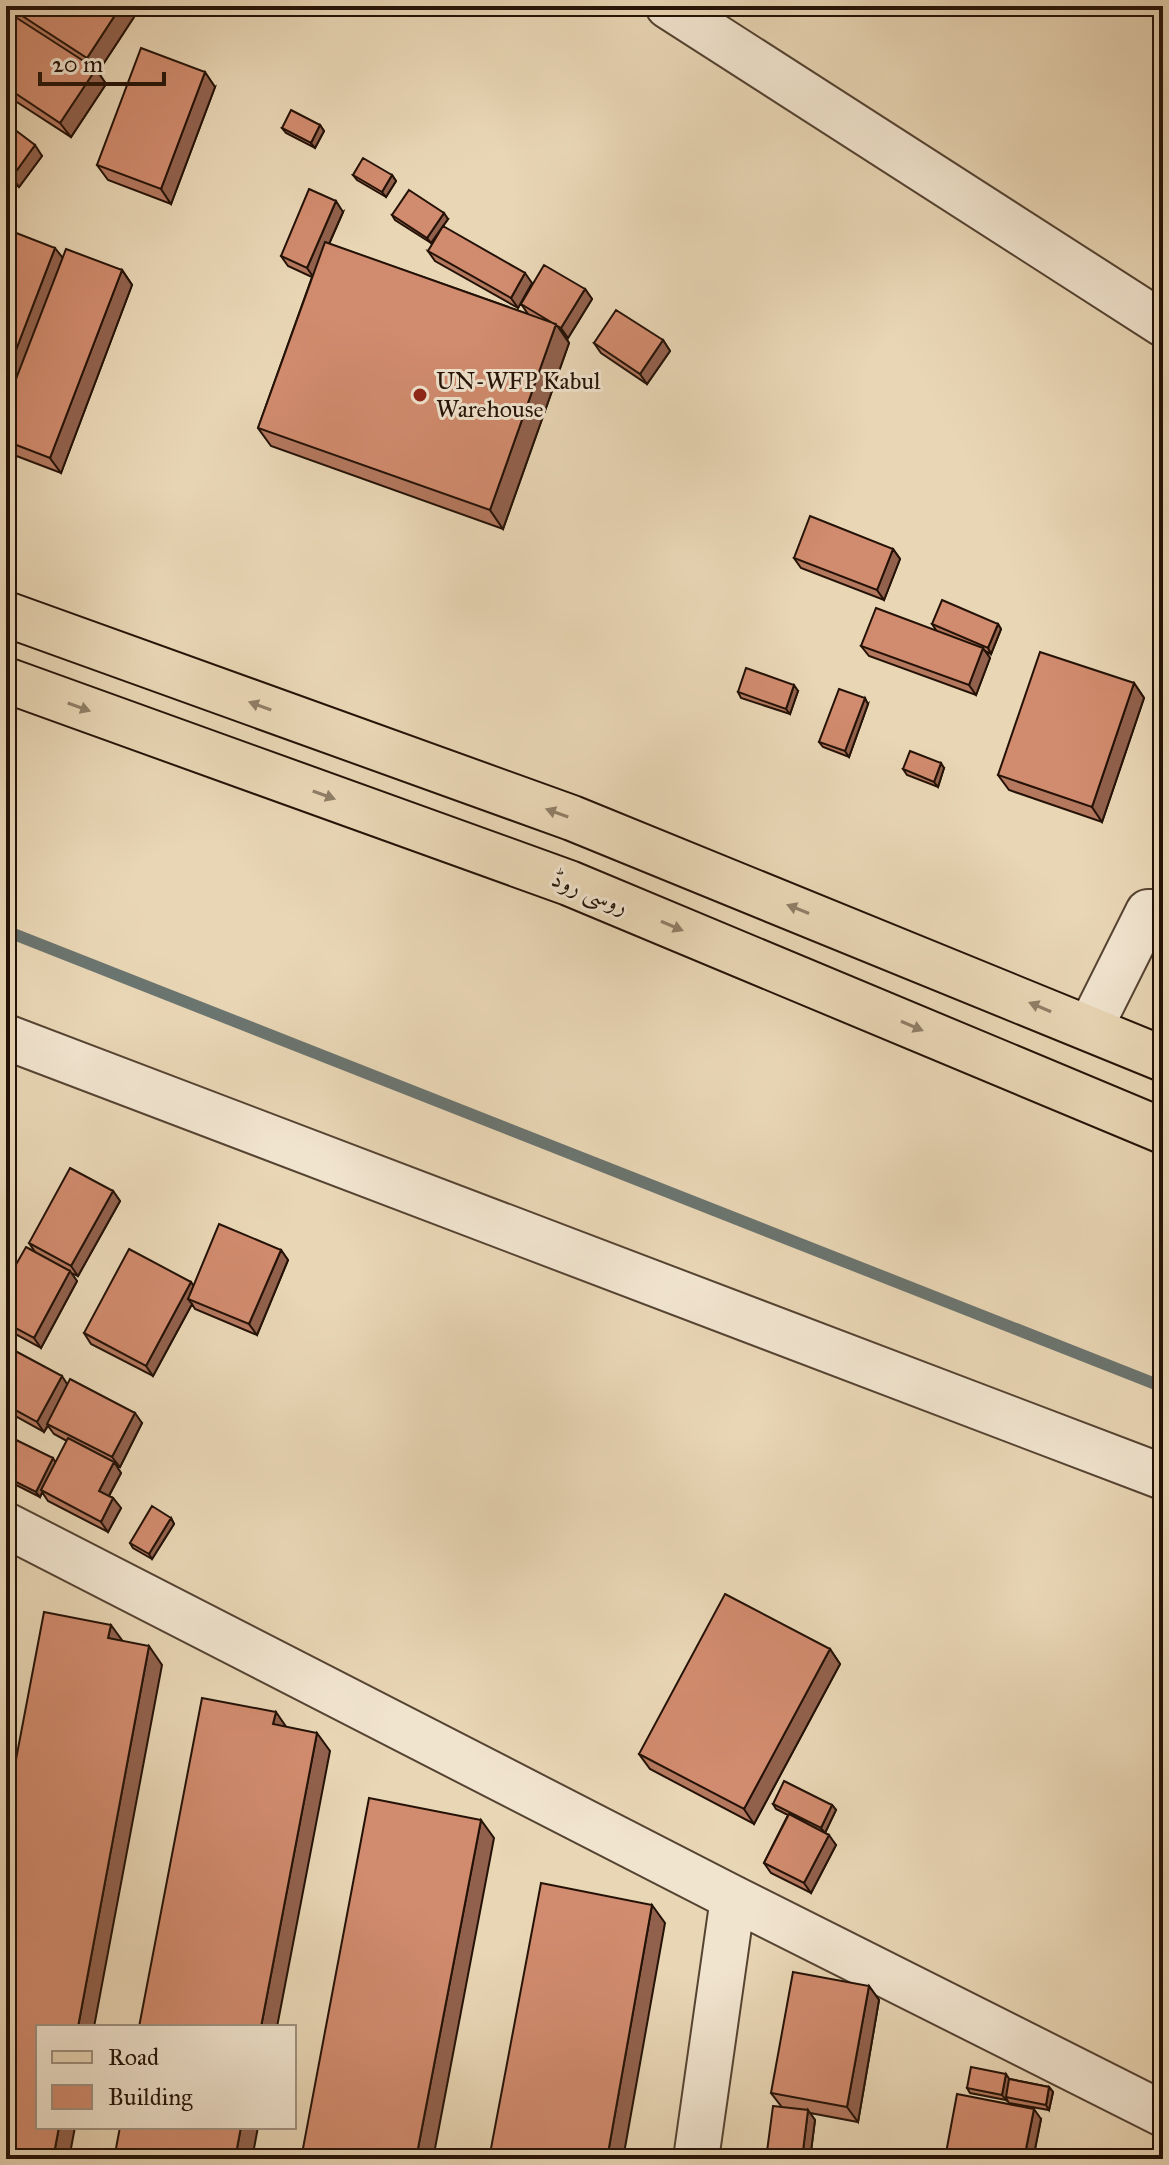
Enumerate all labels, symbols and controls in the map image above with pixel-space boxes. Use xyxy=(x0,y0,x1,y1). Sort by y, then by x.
scale bar xyxy=(40,36,164,86)
text: 20 m xyxy=(52,49,103,79)
place label: UN-WFP Kabul Warehouse xyxy=(436,366,601,424)
marker: UN-WFP Kabul Warehouse xyxy=(411,386,429,404)
one-way arrow xyxy=(248,699,272,712)
one-way arrow xyxy=(68,701,92,713)
one-way arrow xyxy=(312,789,336,802)
one-way arrow xyxy=(545,806,569,819)
street label: روسی روڈ xyxy=(546,863,633,923)
one-way arrow xyxy=(786,903,810,916)
one-way arrow xyxy=(660,920,684,933)
one-way arrow xyxy=(1028,1000,1052,1013)
one-way arrow xyxy=(900,1019,924,1032)
legend xyxy=(36,2025,296,2129)
text: Road xyxy=(108,2042,159,2072)
text: Building xyxy=(108,2082,193,2112)

